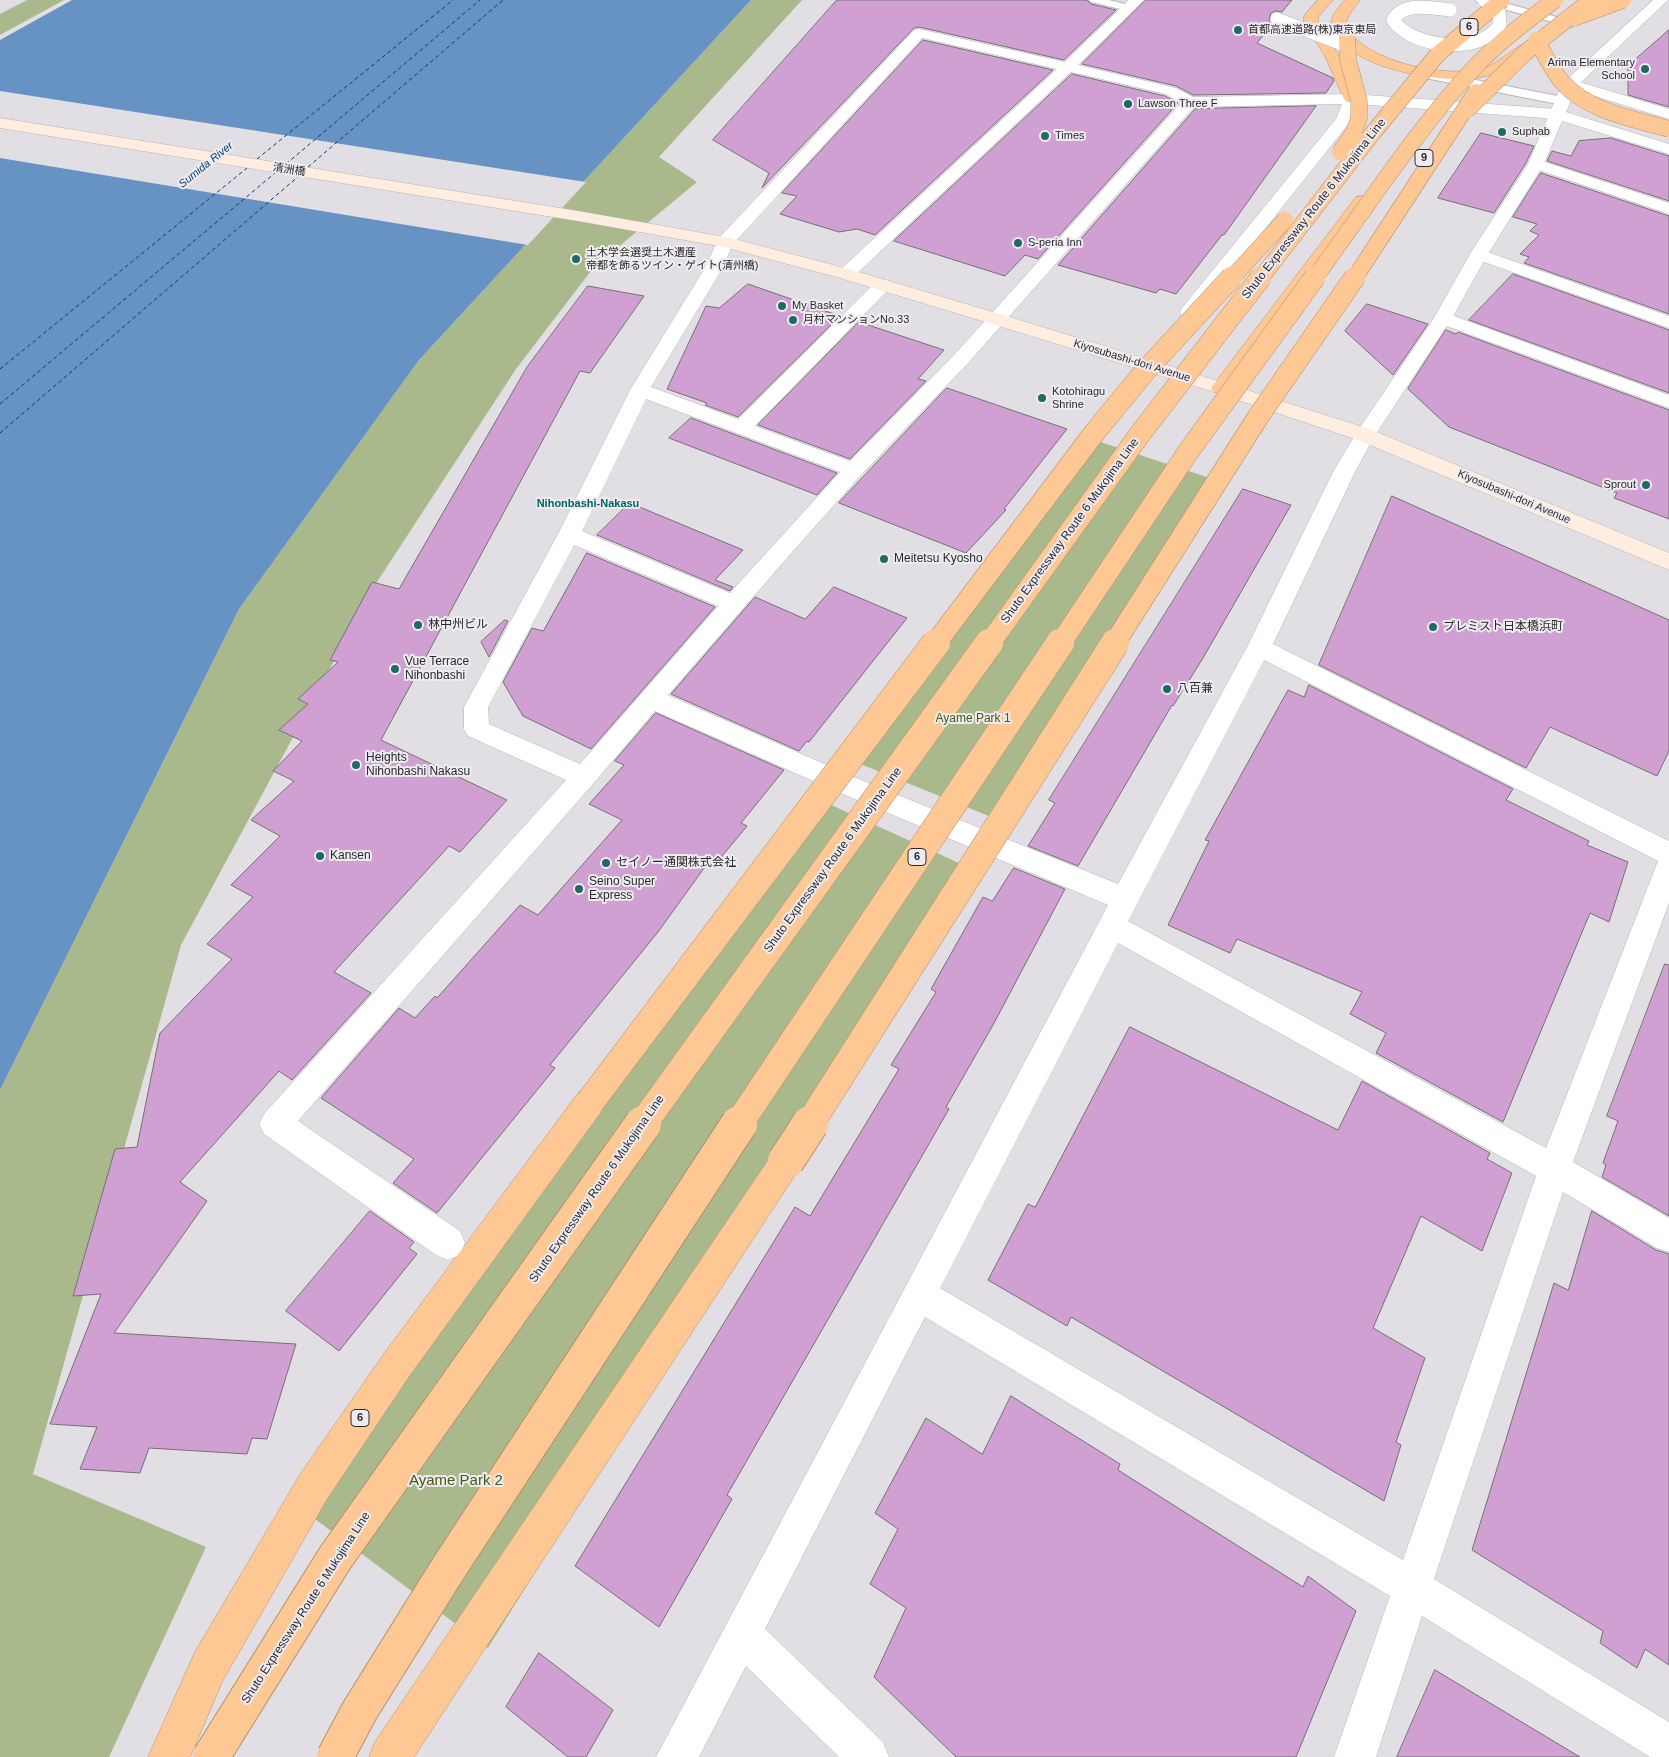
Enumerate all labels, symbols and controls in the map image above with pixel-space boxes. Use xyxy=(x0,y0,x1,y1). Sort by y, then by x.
road number: 6 xyxy=(1460,18,1478,36)
place label: 首都高速道路(株)東京東局 xyxy=(1248,23,1376,37)
marker: 首都高速道路(株)東京東局 xyxy=(1232,24,1244,36)
place label: Arima Elementary School xyxy=(1548,56,1635,82)
marker: Arima Elementary School xyxy=(1639,63,1651,75)
place label: Lawson Three F xyxy=(1138,97,1217,111)
marker: Lawson Three F xyxy=(1122,98,1134,110)
street label: Shuto Expressway Route 6 Mukojima Line xyxy=(1239,116,1389,302)
place label: Suphab xyxy=(1512,125,1550,139)
marker: Suphab xyxy=(1496,126,1508,138)
place label: Times xyxy=(1055,129,1085,143)
marker: Times xyxy=(1039,130,1051,142)
water label: Sumida River xyxy=(176,139,236,191)
road number: 9 xyxy=(1415,150,1433,167)
street label: 清洲橋 xyxy=(272,161,306,179)
place label: S-peria Inn xyxy=(1028,236,1082,250)
marker: S-peria Inn xyxy=(1012,237,1024,249)
place label: 土木学会選奨土木遺産 帝都を飾るツイン・ゲイト(清州橋) xyxy=(586,246,758,272)
marker: 土木学会選奨土木遺産 帝都を飾るツイン・ゲイト(清州橋) xyxy=(570,253,582,265)
place label: My Basket xyxy=(792,299,843,313)
marker: My Basket xyxy=(776,300,788,312)
place label: 月村マンションNo.33 xyxy=(803,313,909,327)
marker: 月村マンションNo.33 xyxy=(787,314,799,326)
street label: Kiyosubashi-dori Avenue xyxy=(1072,337,1192,385)
place label: Kotohiragu Shrine xyxy=(1052,385,1105,411)
marker: Kotohiragu Shrine xyxy=(1036,392,1048,404)
street label: Shuto Expressway Route 6 Mukojima Line xyxy=(998,436,1142,626)
street label: Kiyosubashi-dori Avenue xyxy=(1456,467,1572,527)
place label: Sprout xyxy=(1604,478,1636,492)
marker: Sprout xyxy=(1640,479,1652,491)
district label: Nihonbashi-Nakasu xyxy=(537,497,639,511)
place label: Meitetsu Kyosho xyxy=(894,552,983,566)
marker: Meitetsu Kyosho xyxy=(878,553,890,565)
place label: 林中州ビル xyxy=(428,618,488,632)
marker: 林中州ビル xyxy=(412,619,424,631)
place label: プレミスト日本橋浜町 xyxy=(1443,620,1563,634)
marker: プレミスト日本橋浜町 xyxy=(1427,621,1439,633)
place label: Vue Terrace Nihonbashi xyxy=(405,655,469,683)
marker: Vue Terrace Nihonbashi xyxy=(389,663,401,675)
place label: 八百兼 xyxy=(1177,682,1213,696)
marker: 八百兼 xyxy=(1161,683,1173,695)
park label: Ayame Park 1 xyxy=(935,712,1011,726)
place label: Heights Nihonbashi Nakasu xyxy=(366,751,470,779)
marker: Heights Nihonbashi Nakasu xyxy=(350,759,362,771)
street label: Shuto Expressway Route 6 Mukojima Line xyxy=(761,765,905,955)
place label: Kansen xyxy=(330,849,371,863)
road number: 6 xyxy=(908,849,926,866)
marker: Kansen xyxy=(314,850,326,862)
place label: セイノー通関株式会社 xyxy=(616,856,736,870)
marker: セイノー通関株式会社 xyxy=(600,857,612,869)
place label: Seino Super Express xyxy=(589,875,655,903)
marker: Seino Super Express xyxy=(573,883,585,895)
street label: Shuto Expressway Route 6 Mukojima Line xyxy=(526,1093,668,1285)
road number: 6 xyxy=(351,1410,369,1426)
park label: Ayame Park 2 xyxy=(409,1472,503,1490)
street label: Shuto Expressway Route 6 Mukojima Line xyxy=(239,1510,373,1706)

